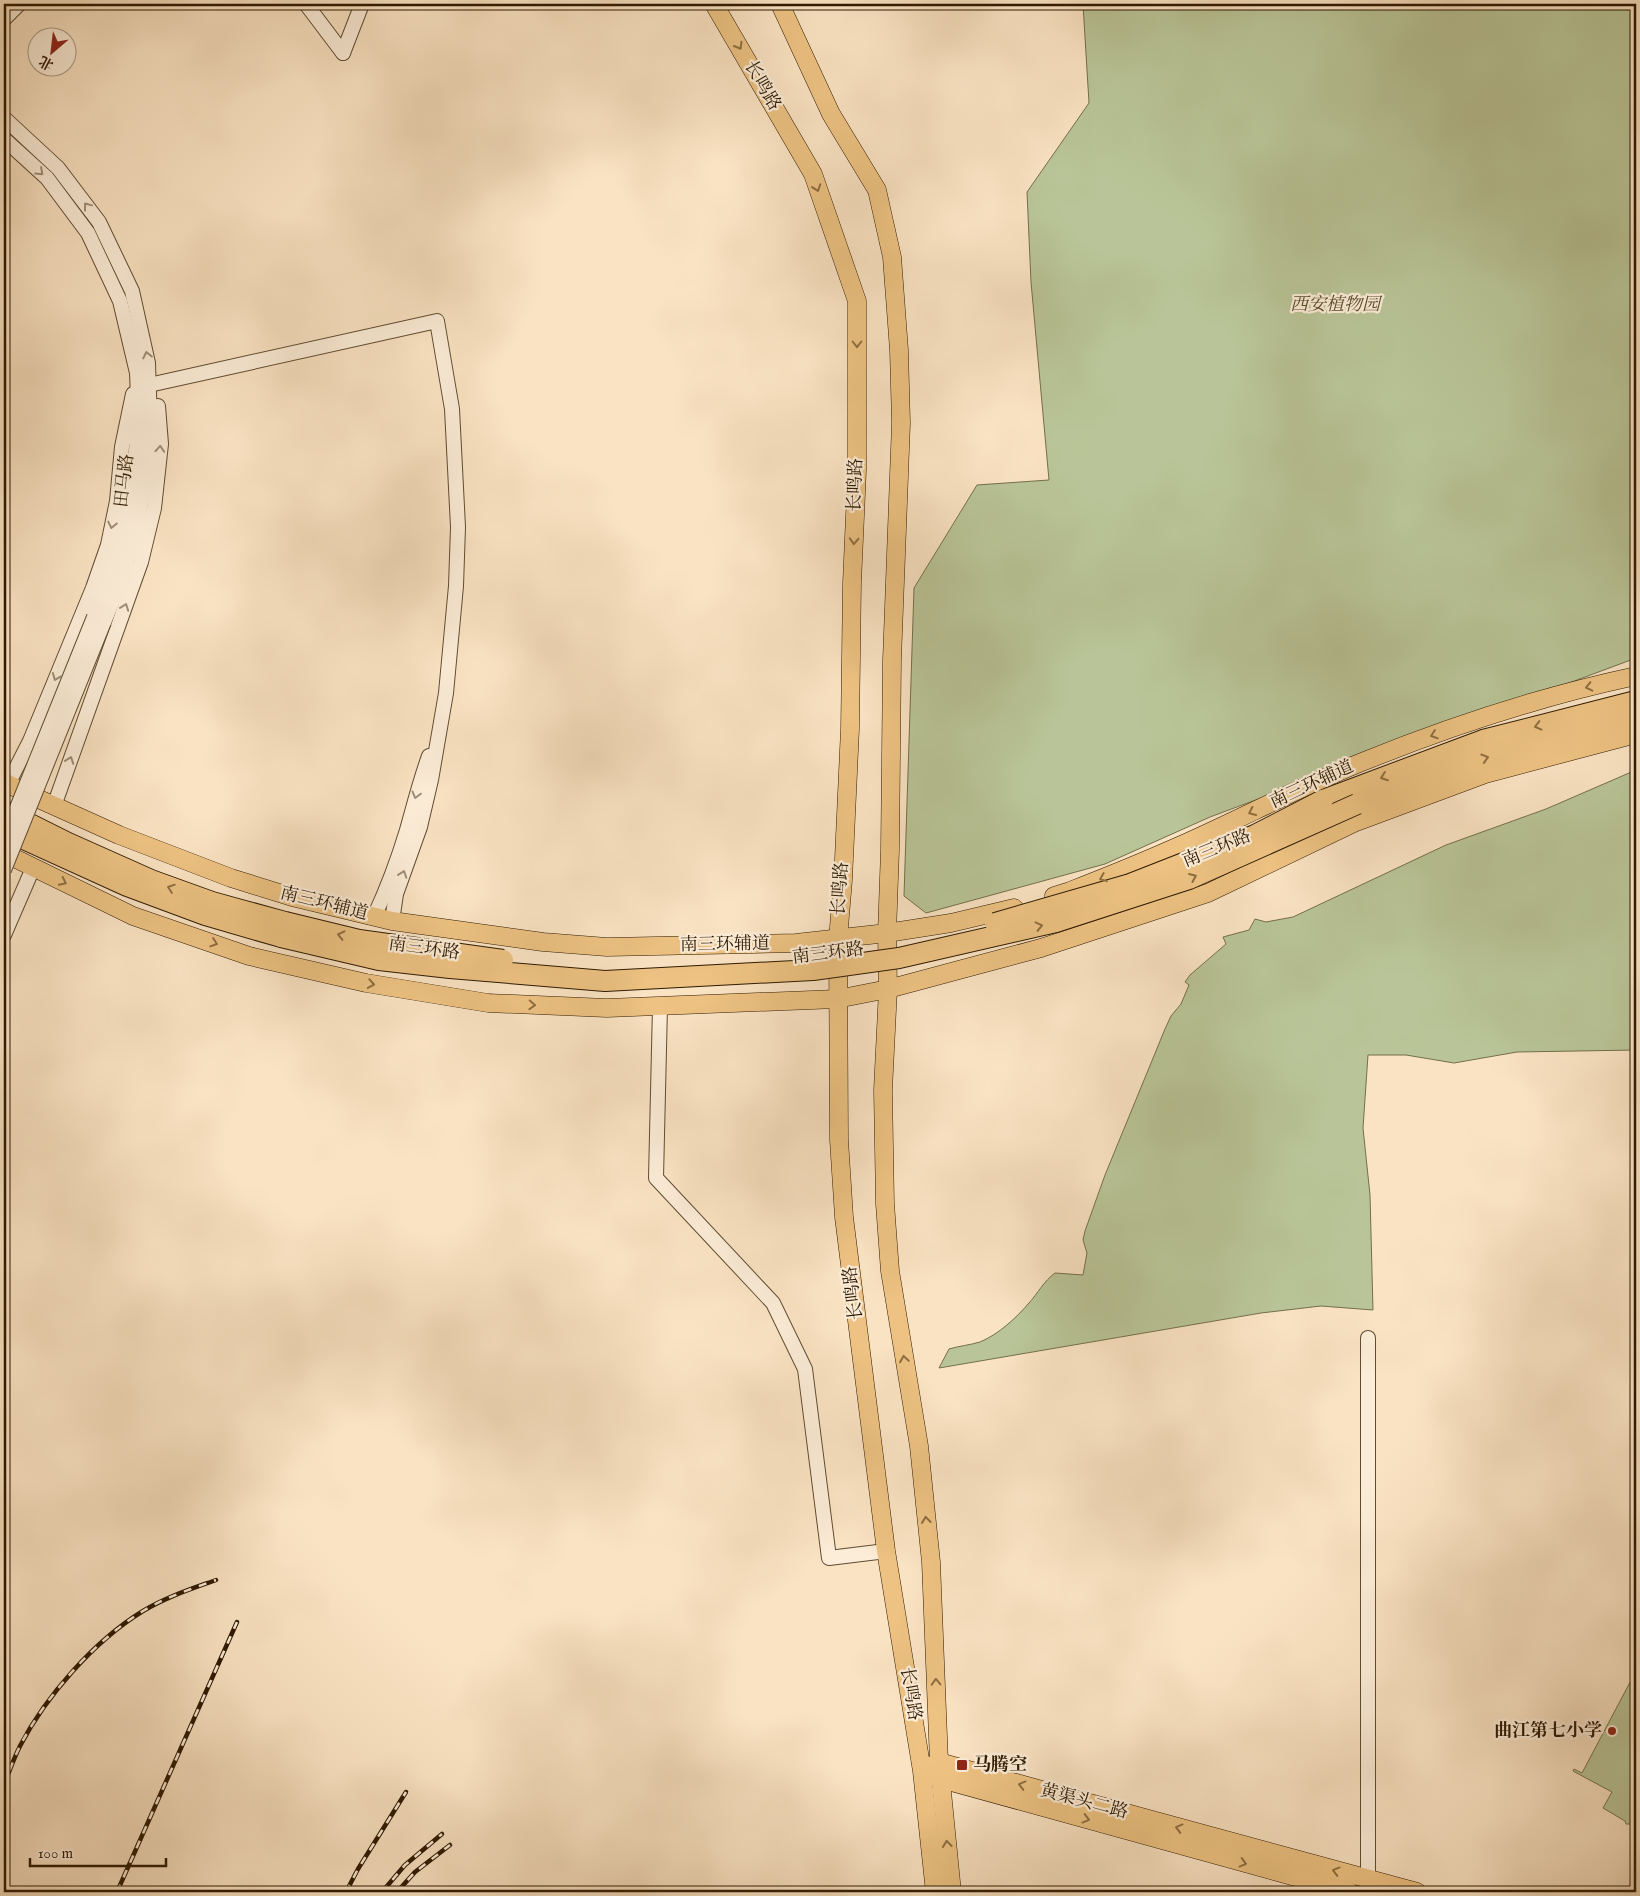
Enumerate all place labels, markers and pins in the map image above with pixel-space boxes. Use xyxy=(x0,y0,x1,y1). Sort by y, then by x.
place label: 曲江第七小学 xyxy=(1494,1720,1602,1743)
marker: 曲江第七小学 xyxy=(1606,1725,1618,1737)
place label: 马腾空 xyxy=(973,1754,1027,1777)
marker: 马腾空 xyxy=(955,1758,969,1772)

